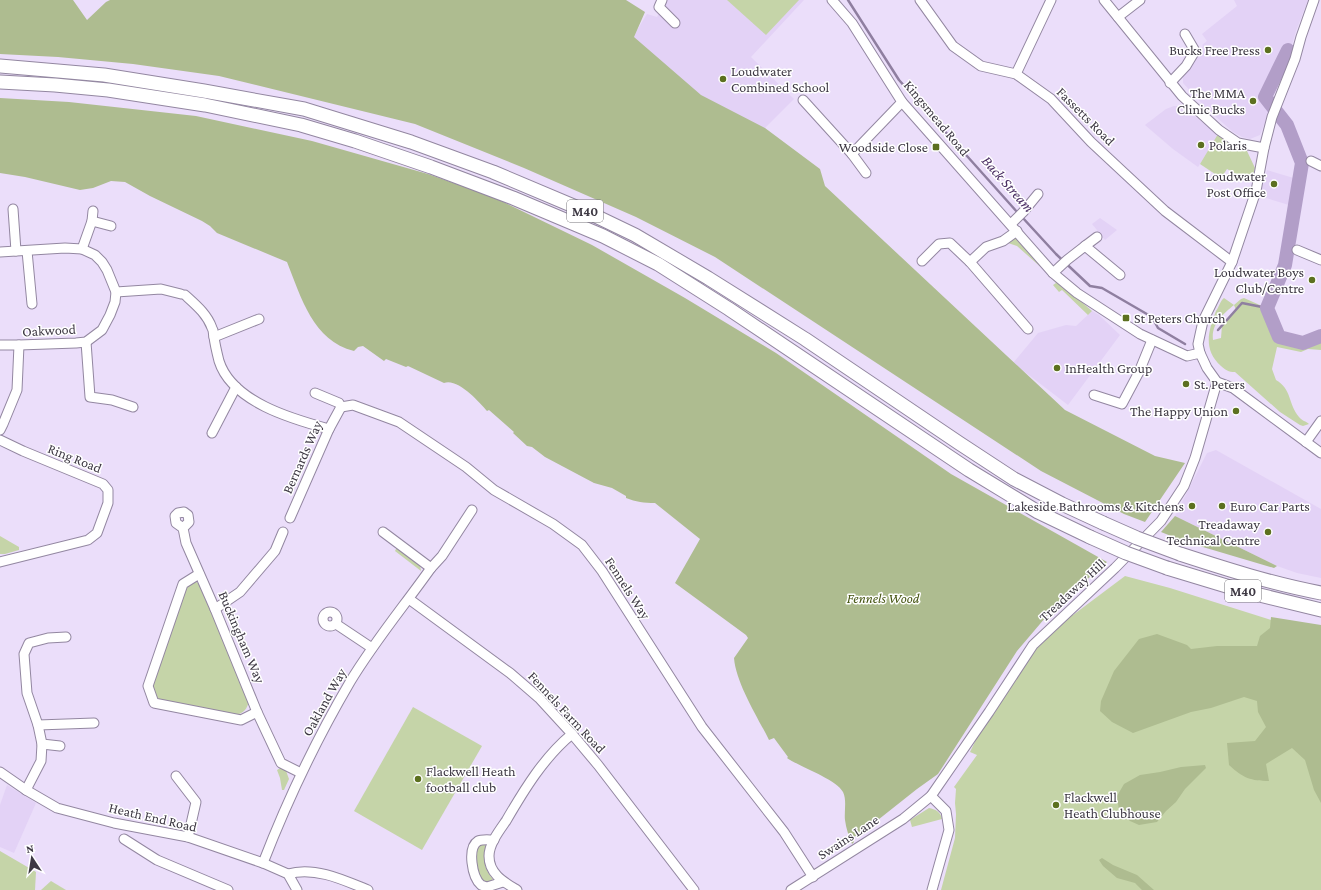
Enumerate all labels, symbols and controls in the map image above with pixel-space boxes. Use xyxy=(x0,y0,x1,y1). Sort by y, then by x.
place label: Bucks Free Press xyxy=(1169,42,1260,58)
marker: Bucks Free Press xyxy=(1263,45,1273,55)
place label: Loudwater Combined School xyxy=(731,63,830,95)
marker: Loudwater Combined School xyxy=(718,74,728,84)
street label: Kingsmead Road xyxy=(901,77,974,160)
street label: Fassetts Road xyxy=(1054,84,1119,149)
place label: The MMA Clinic Bucks xyxy=(1177,85,1245,117)
marker: The MMA Clinic Bucks xyxy=(1248,96,1258,106)
place label: Polaris xyxy=(1209,137,1247,153)
place label: Woodside Close xyxy=(839,139,928,155)
marker: Polaris xyxy=(1196,140,1206,150)
marker: Woodside Close xyxy=(931,142,941,152)
water label: Back Stream xyxy=(979,153,1037,215)
place label: Loudwater Post Office xyxy=(1205,168,1266,200)
marker: Loudwater Post Office xyxy=(1269,179,1279,189)
road number: M40 xyxy=(567,200,603,222)
place label: Loudwater Boys Club/Centre xyxy=(1214,264,1304,296)
marker: Loudwater Boys Club/Centre xyxy=(1307,275,1317,285)
place label: St Peters Church xyxy=(1134,310,1226,326)
marker: St Peters Church xyxy=(1121,313,1131,323)
street label: Oakwood xyxy=(22,321,77,339)
place label: InHealth Group xyxy=(1065,360,1152,376)
marker: InHealth Group xyxy=(1052,363,1062,373)
place label: St. Peters xyxy=(1194,376,1245,392)
marker: St. Peters xyxy=(1181,379,1191,389)
place label: The Happy Union xyxy=(1130,403,1228,419)
marker: The Happy Union xyxy=(1231,406,1241,416)
street label: Bernards Way xyxy=(279,418,325,496)
street label: Ring Road xyxy=(46,440,105,476)
place label: Lakeside Bathrooms & Kitchens xyxy=(1007,498,1184,514)
place label: Euro Car Parts xyxy=(1230,498,1310,514)
marker: Lakeside Bathrooms & Kitchens xyxy=(1187,501,1197,511)
marker: Euro Car Parts xyxy=(1217,501,1227,511)
place label: Treadaway Technical Centre xyxy=(1166,516,1261,548)
marker: Treadaway Technical Centre xyxy=(1263,527,1273,537)
street label: Fennels Way xyxy=(602,554,654,623)
street label: Treadaway Hill xyxy=(1036,555,1109,625)
road number: M40 xyxy=(1225,580,1261,602)
street label: Buckingham Way xyxy=(215,589,269,686)
park label: Fennels Wood xyxy=(847,590,920,606)
street label: Oakland Way xyxy=(299,665,350,739)
street label: Fennels Farm Road xyxy=(525,668,609,757)
place label: Flackwell Heath football club xyxy=(426,763,516,795)
marker: Flackwell Heath football club xyxy=(413,774,423,784)
place label: Flackwell Heath Clubhouse xyxy=(1064,789,1161,821)
street label: Heath End Road xyxy=(107,799,199,835)
marker: Flackwell Heath Clubhouse xyxy=(1051,800,1061,810)
street label: Swains Lane xyxy=(814,811,882,863)
north arrow xyxy=(12,838,52,878)
text: N xyxy=(25,841,35,855)

